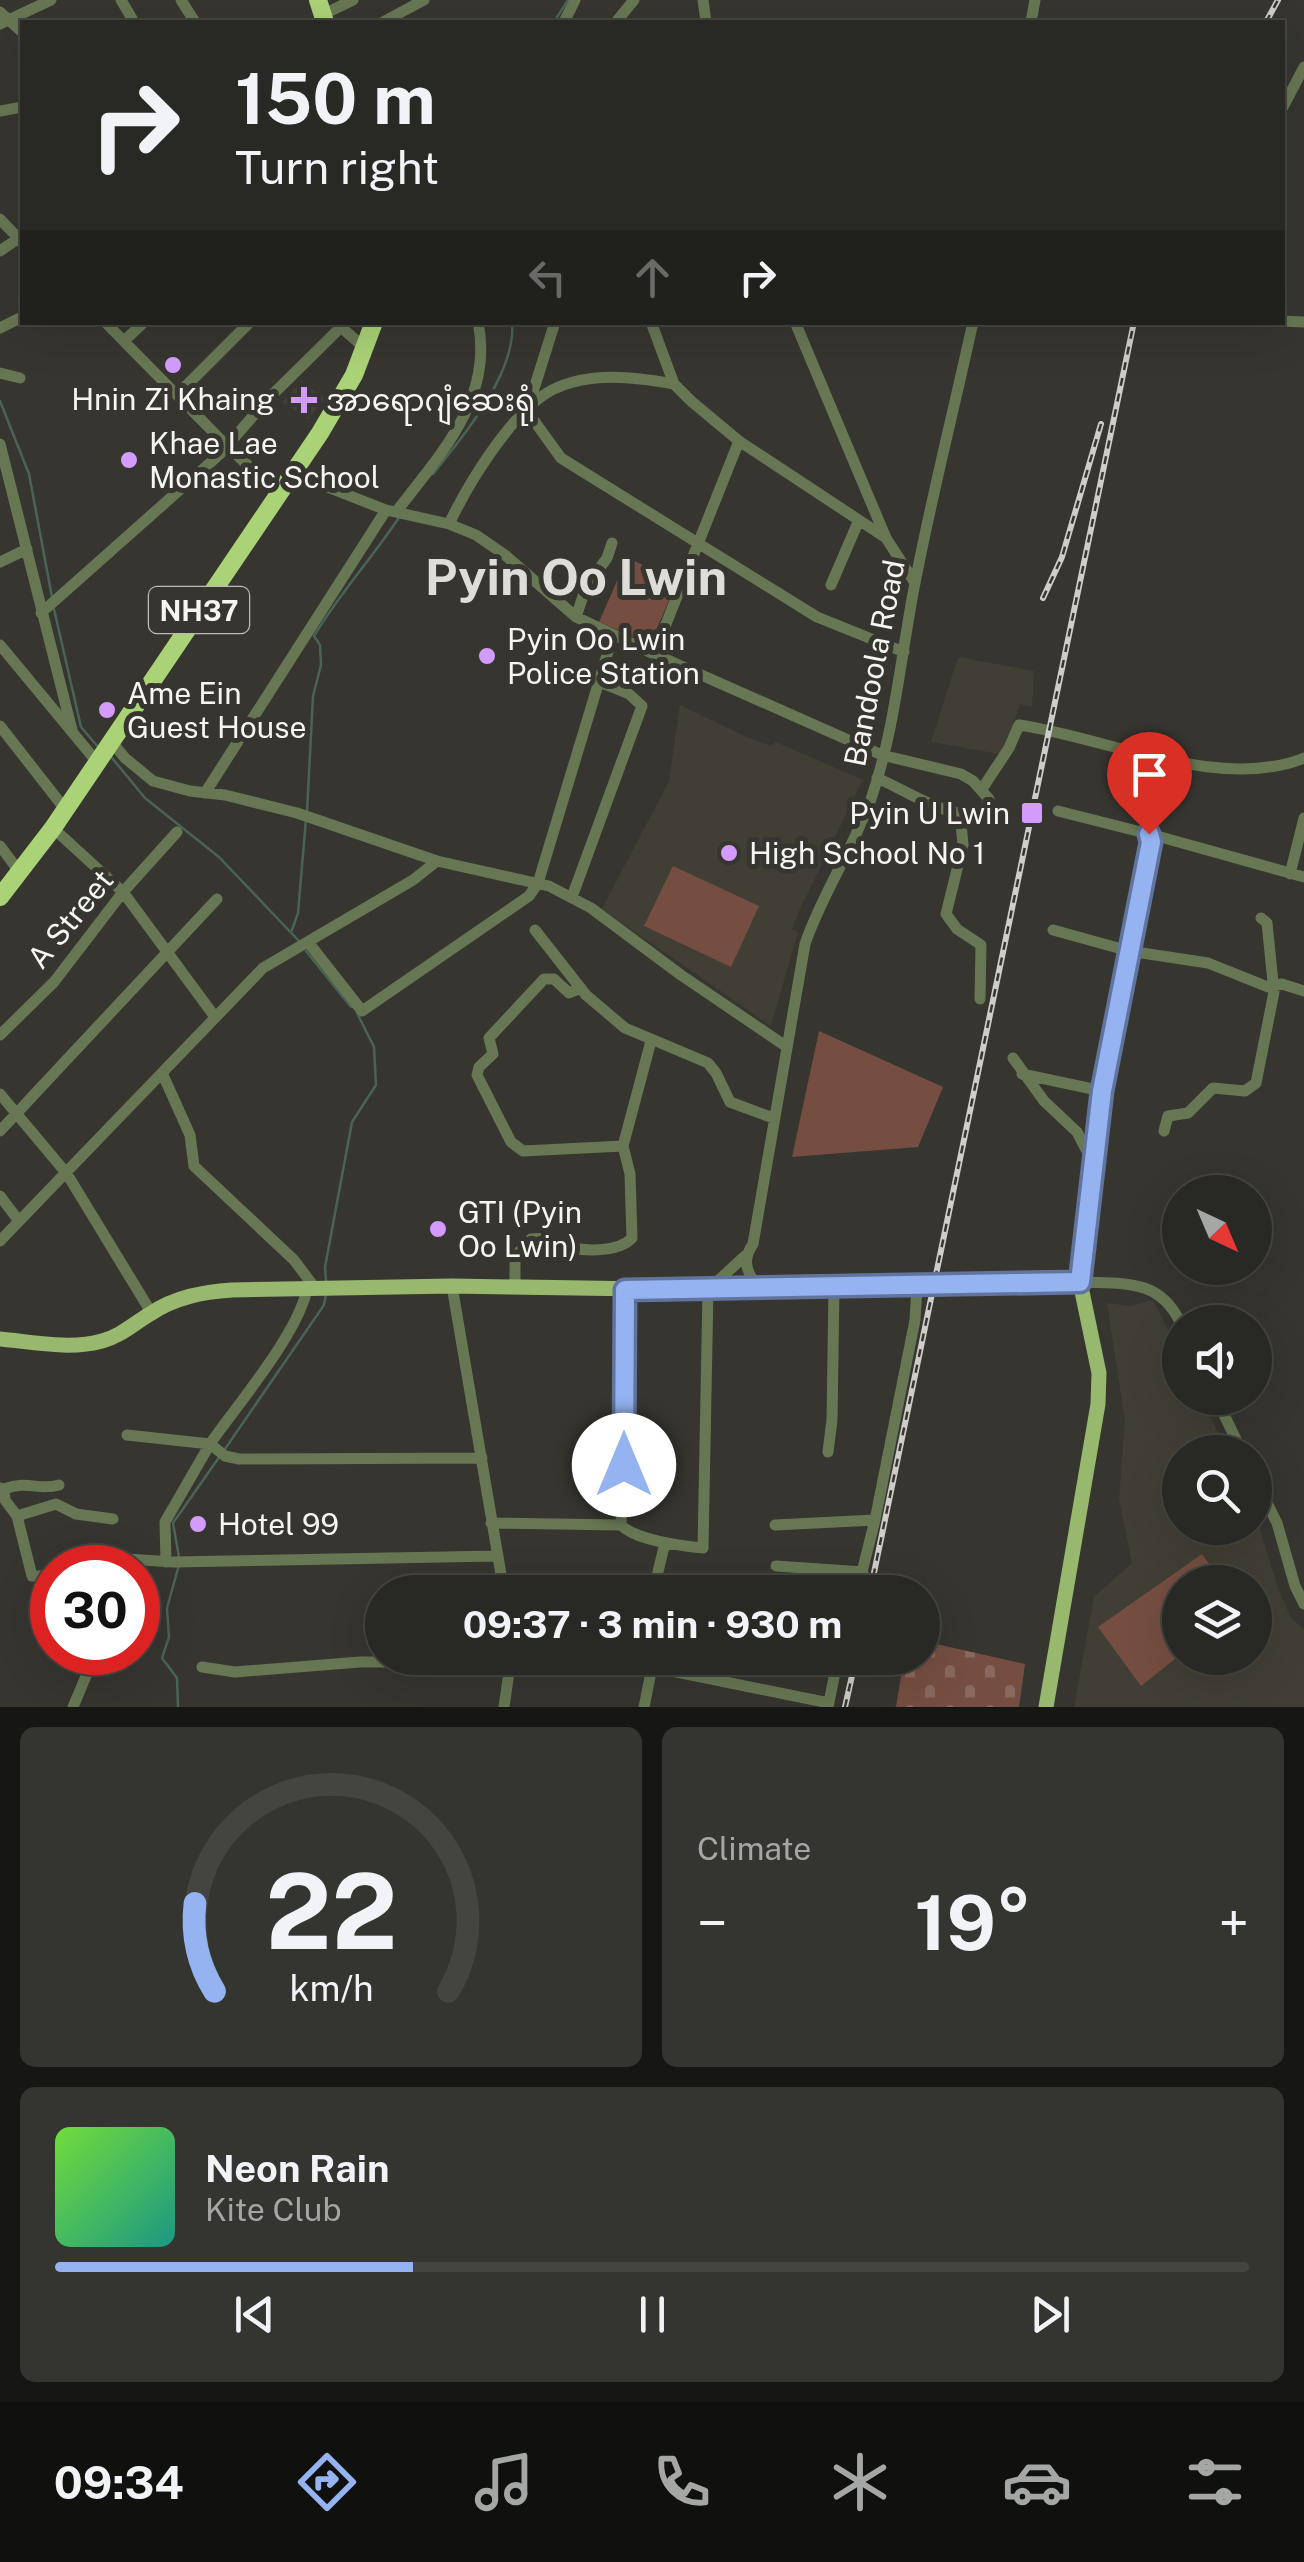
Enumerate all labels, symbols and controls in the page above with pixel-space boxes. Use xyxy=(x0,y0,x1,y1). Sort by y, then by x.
text: 150 m xyxy=(235,57,436,140)
icon: right xyxy=(70,60,200,190)
text: Turn right xyxy=(235,141,439,194)
icon: left xyxy=(520,250,575,305)
icon: ahead xyxy=(625,250,680,305)
icon: right xyxy=(730,250,785,305)
marker: Hnin Zi Khaing xyxy=(162,354,184,376)
place label: Hnin Zi Khaing xyxy=(71,381,275,417)
place label: အာရောဂျံဆေးရုံ xyxy=(326,382,535,426)
marker: အာရောဂျံဆေးရုံ xyxy=(291,387,317,413)
place label: Khae Lae Monastic School xyxy=(149,425,380,495)
marker: Khae Lae Monastic School xyxy=(118,449,140,471)
district label: Pyin Oo Lwin xyxy=(425,547,727,606)
street label: Bandoola Road xyxy=(836,557,912,769)
road number: NH37 xyxy=(149,587,249,633)
place label: Pyin Oo Lwin Police Station xyxy=(507,621,700,691)
marker: Pyin Oo Lwin Police Station xyxy=(476,645,498,667)
place label: Ame Ein Guest House xyxy=(127,675,306,745)
marker: Ame Ein Guest House xyxy=(96,699,118,721)
pin xyxy=(1107,732,1192,835)
icon: arrive xyxy=(1122,747,1177,802)
place label: Pyin U Lwin xyxy=(849,795,1010,831)
marker: Pyin U Lwin xyxy=(1019,800,1045,826)
place label: High School No 1 xyxy=(749,835,985,871)
marker: High School No 1 xyxy=(718,842,740,864)
street label: A Street xyxy=(19,863,121,975)
north arrow xyxy=(1162,1175,1272,1285)
map controls xyxy=(1162,1175,1272,1675)
place label: GTI (Pyin Oo Lwin) xyxy=(458,1194,582,1264)
marker: GTI (Pyin Oo Lwin) xyxy=(427,1218,449,1240)
button: sound xyxy=(1162,1305,1272,1415)
position arrow xyxy=(572,1413,676,1517)
button: search xyxy=(1162,1435,1272,1545)
place label: Hotel 99 xyxy=(218,1506,339,1542)
marker: Hotel 99 xyxy=(187,1513,209,1535)
speed limit sign: 30 xyxy=(30,1545,160,1675)
button: layers xyxy=(1162,1565,1272,1675)
text: 09:37 · 3 min · 930 m xyxy=(463,1602,842,1647)
text: Climate xyxy=(697,1830,811,1867)
text: 22 xyxy=(265,1850,397,1972)
text: 19° xyxy=(914,1879,1032,1967)
text: − xyxy=(697,1891,728,1955)
text: + xyxy=(1218,1891,1249,1955)
text: km/h xyxy=(289,1967,373,2009)
text: Neon Rain xyxy=(205,2146,389,2191)
text: Kite Club xyxy=(205,2191,342,2228)
icon: previous xyxy=(227,2287,282,2342)
icon: pause xyxy=(625,2287,680,2342)
icon: next xyxy=(1023,2287,1078,2342)
icon: directions xyxy=(292,2447,362,2517)
icon: music xyxy=(469,2447,539,2517)
icon: phone xyxy=(647,2447,717,2517)
icon: climate xyxy=(825,2447,895,2517)
icon: car xyxy=(1002,2447,1072,2517)
icon: filters xyxy=(1180,2447,1250,2517)
text: 09:34 xyxy=(54,2456,184,2509)

